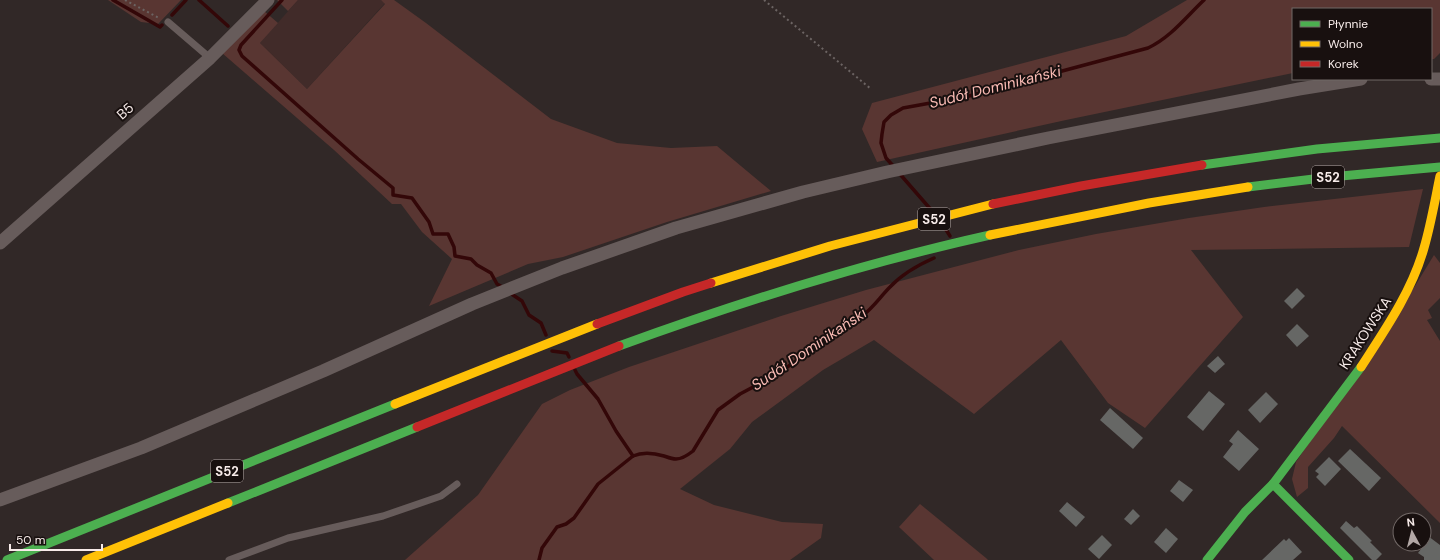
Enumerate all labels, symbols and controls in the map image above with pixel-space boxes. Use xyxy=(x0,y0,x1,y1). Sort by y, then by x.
legend xyxy=(1292,8,1432,80)
text: Płynnie xyxy=(1328,16,1368,32)
text: Wolno xyxy=(1328,36,1363,52)
text: Korek xyxy=(1328,56,1359,72)
water label: Sudół Dominikański xyxy=(927,61,1063,113)
street label: B5 xyxy=(113,99,137,123)
road number: S52 xyxy=(1312,166,1344,188)
road number: S52 xyxy=(918,208,950,230)
street label: KRAKOWSKA xyxy=(1335,293,1395,373)
water label: Sudół Dominikański xyxy=(747,303,871,395)
road number: S52 xyxy=(211,460,243,482)
north arrow xyxy=(1392,512,1432,552)
text: N xyxy=(1406,515,1416,530)
scale bar xyxy=(10,526,102,552)
text: 50 m xyxy=(16,532,45,548)

